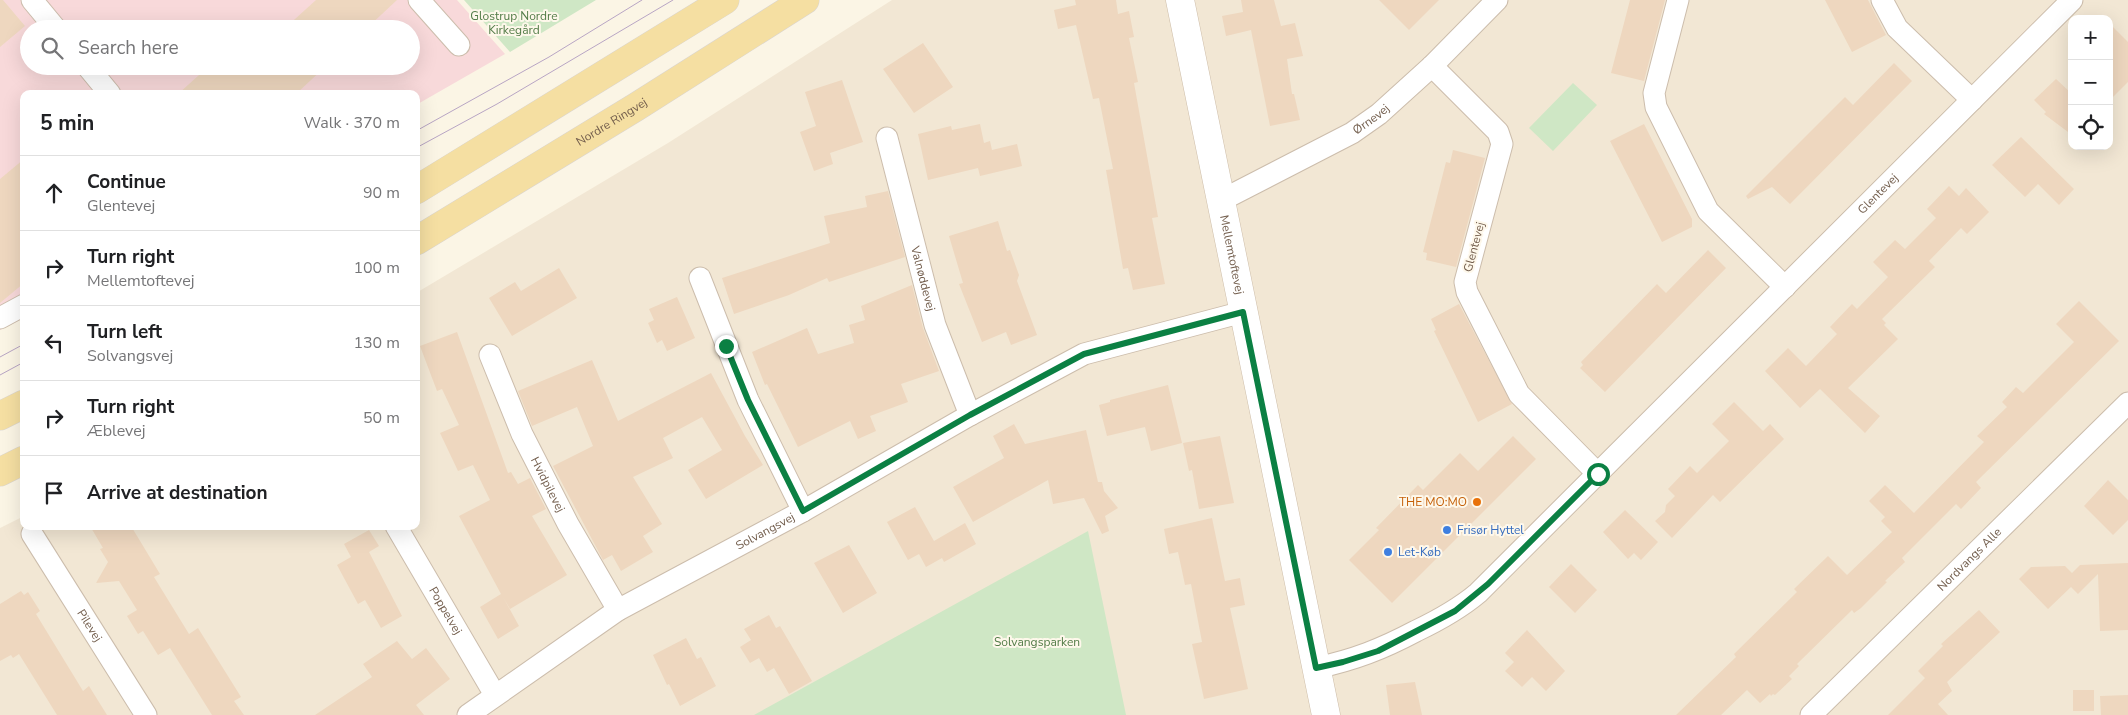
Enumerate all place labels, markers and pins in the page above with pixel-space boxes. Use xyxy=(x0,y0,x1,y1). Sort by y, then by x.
place label: THE MO:MO xyxy=(1399,494,1467,510)
marker: THE MO:MO xyxy=(1471,496,1483,508)
place label: Frisør Hyttel xyxy=(1457,522,1524,538)
marker: Frisør Hyttel xyxy=(1441,524,1453,536)
place label: Let-Køb xyxy=(1398,544,1441,560)
marker: Let-Køb xyxy=(1382,546,1394,558)

